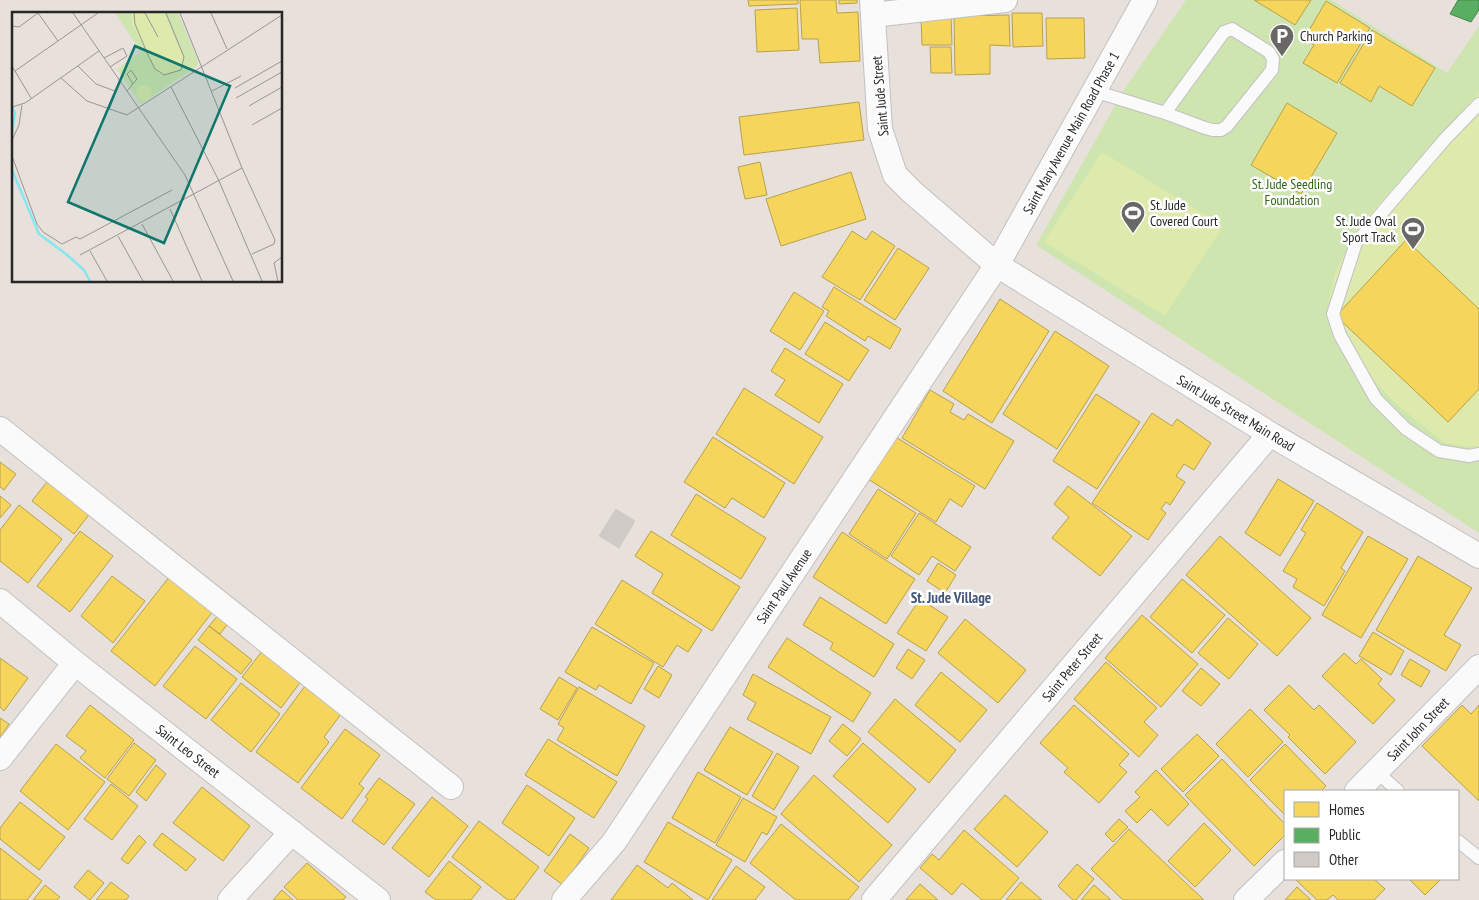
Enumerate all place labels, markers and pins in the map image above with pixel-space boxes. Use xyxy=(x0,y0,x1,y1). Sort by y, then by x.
parking icon: Church Parking xyxy=(1269,23,1295,57)
place label: Church Parking xyxy=(1300,27,1373,45)
place label: St. Jude Covered Court xyxy=(1150,196,1218,230)
sports icon: St. Jude Covered Court xyxy=(1120,200,1146,234)
place label: St. Jude Oval Sport Track xyxy=(1336,212,1397,246)
sports icon: St. Jude Oval Sport Track xyxy=(1400,216,1426,250)

